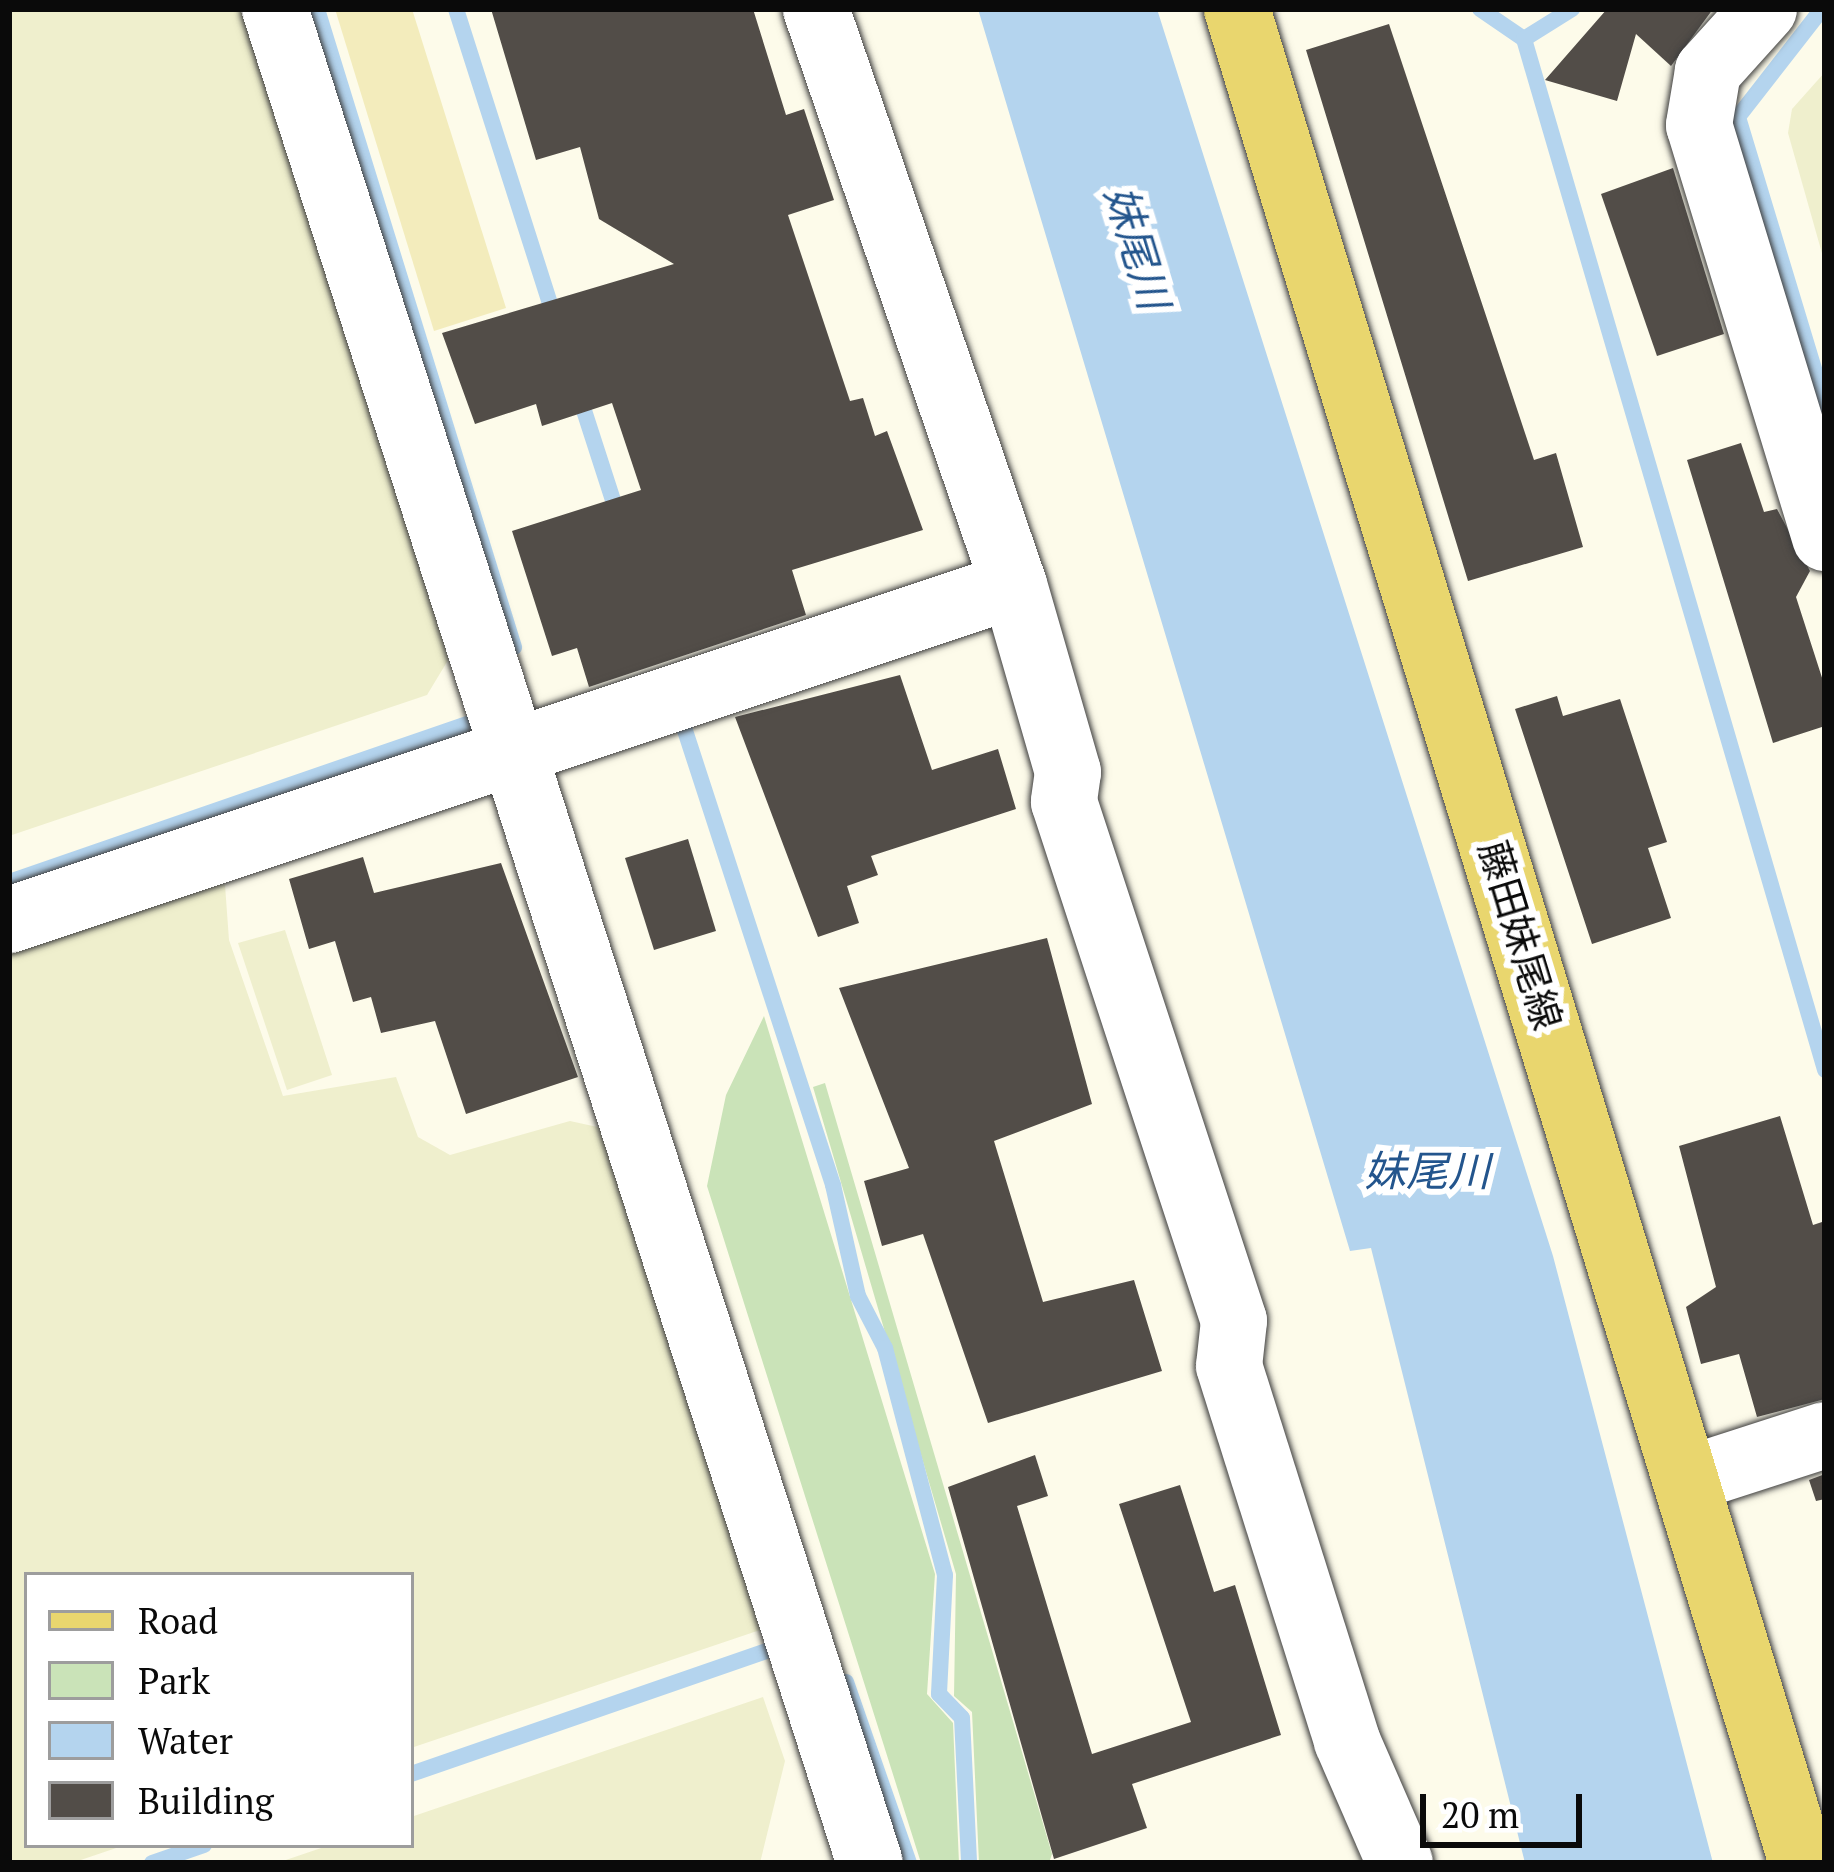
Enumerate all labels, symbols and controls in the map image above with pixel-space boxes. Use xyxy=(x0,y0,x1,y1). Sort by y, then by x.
water label: 妹尾川 xyxy=(1095,179,1181,315)
street label: 藤田妹尾線 xyxy=(1470,835,1572,1035)
water label: 妹尾川 xyxy=(1364,1145,1490,1195)
legend xyxy=(24,1572,414,1848)
text: Road xyxy=(138,1597,218,1644)
text: Park xyxy=(138,1657,210,1704)
text: Water xyxy=(138,1717,233,1764)
scale bar xyxy=(1426,1770,1588,1844)
text: Building xyxy=(138,1777,274,1824)
text: 20 m xyxy=(1441,1791,1519,1838)

